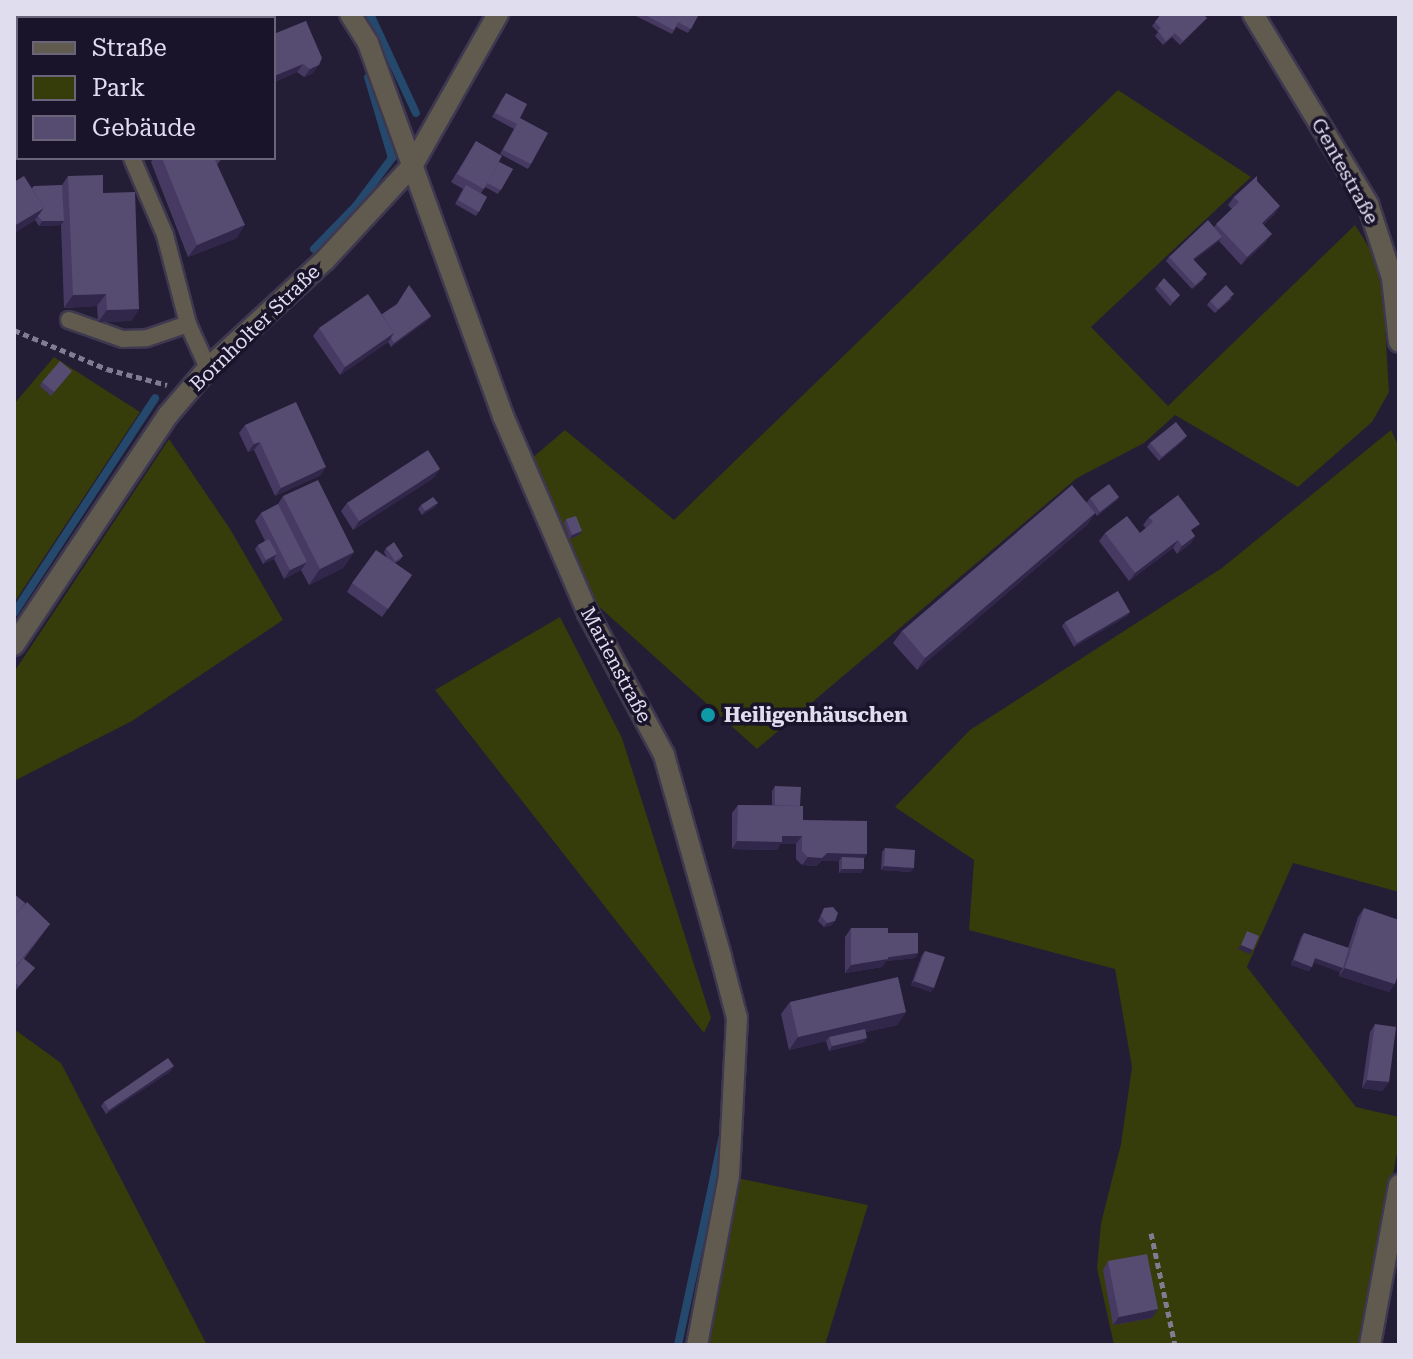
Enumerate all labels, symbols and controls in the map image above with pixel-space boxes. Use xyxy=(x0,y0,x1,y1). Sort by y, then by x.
legend xyxy=(16,16,276,160)
text: Straße xyxy=(92,34,167,62)
text: Park xyxy=(92,74,145,102)
text: Gebäude xyxy=(92,114,196,142)
street label: Gentestraße xyxy=(1306,114,1384,228)
street label: Bornholter Straße xyxy=(185,260,325,396)
street label: Marienstraße xyxy=(575,603,657,727)
place label: Heiligenhäuschen xyxy=(724,703,908,727)
marker: Heiligenhäuschen xyxy=(699,706,717,724)

